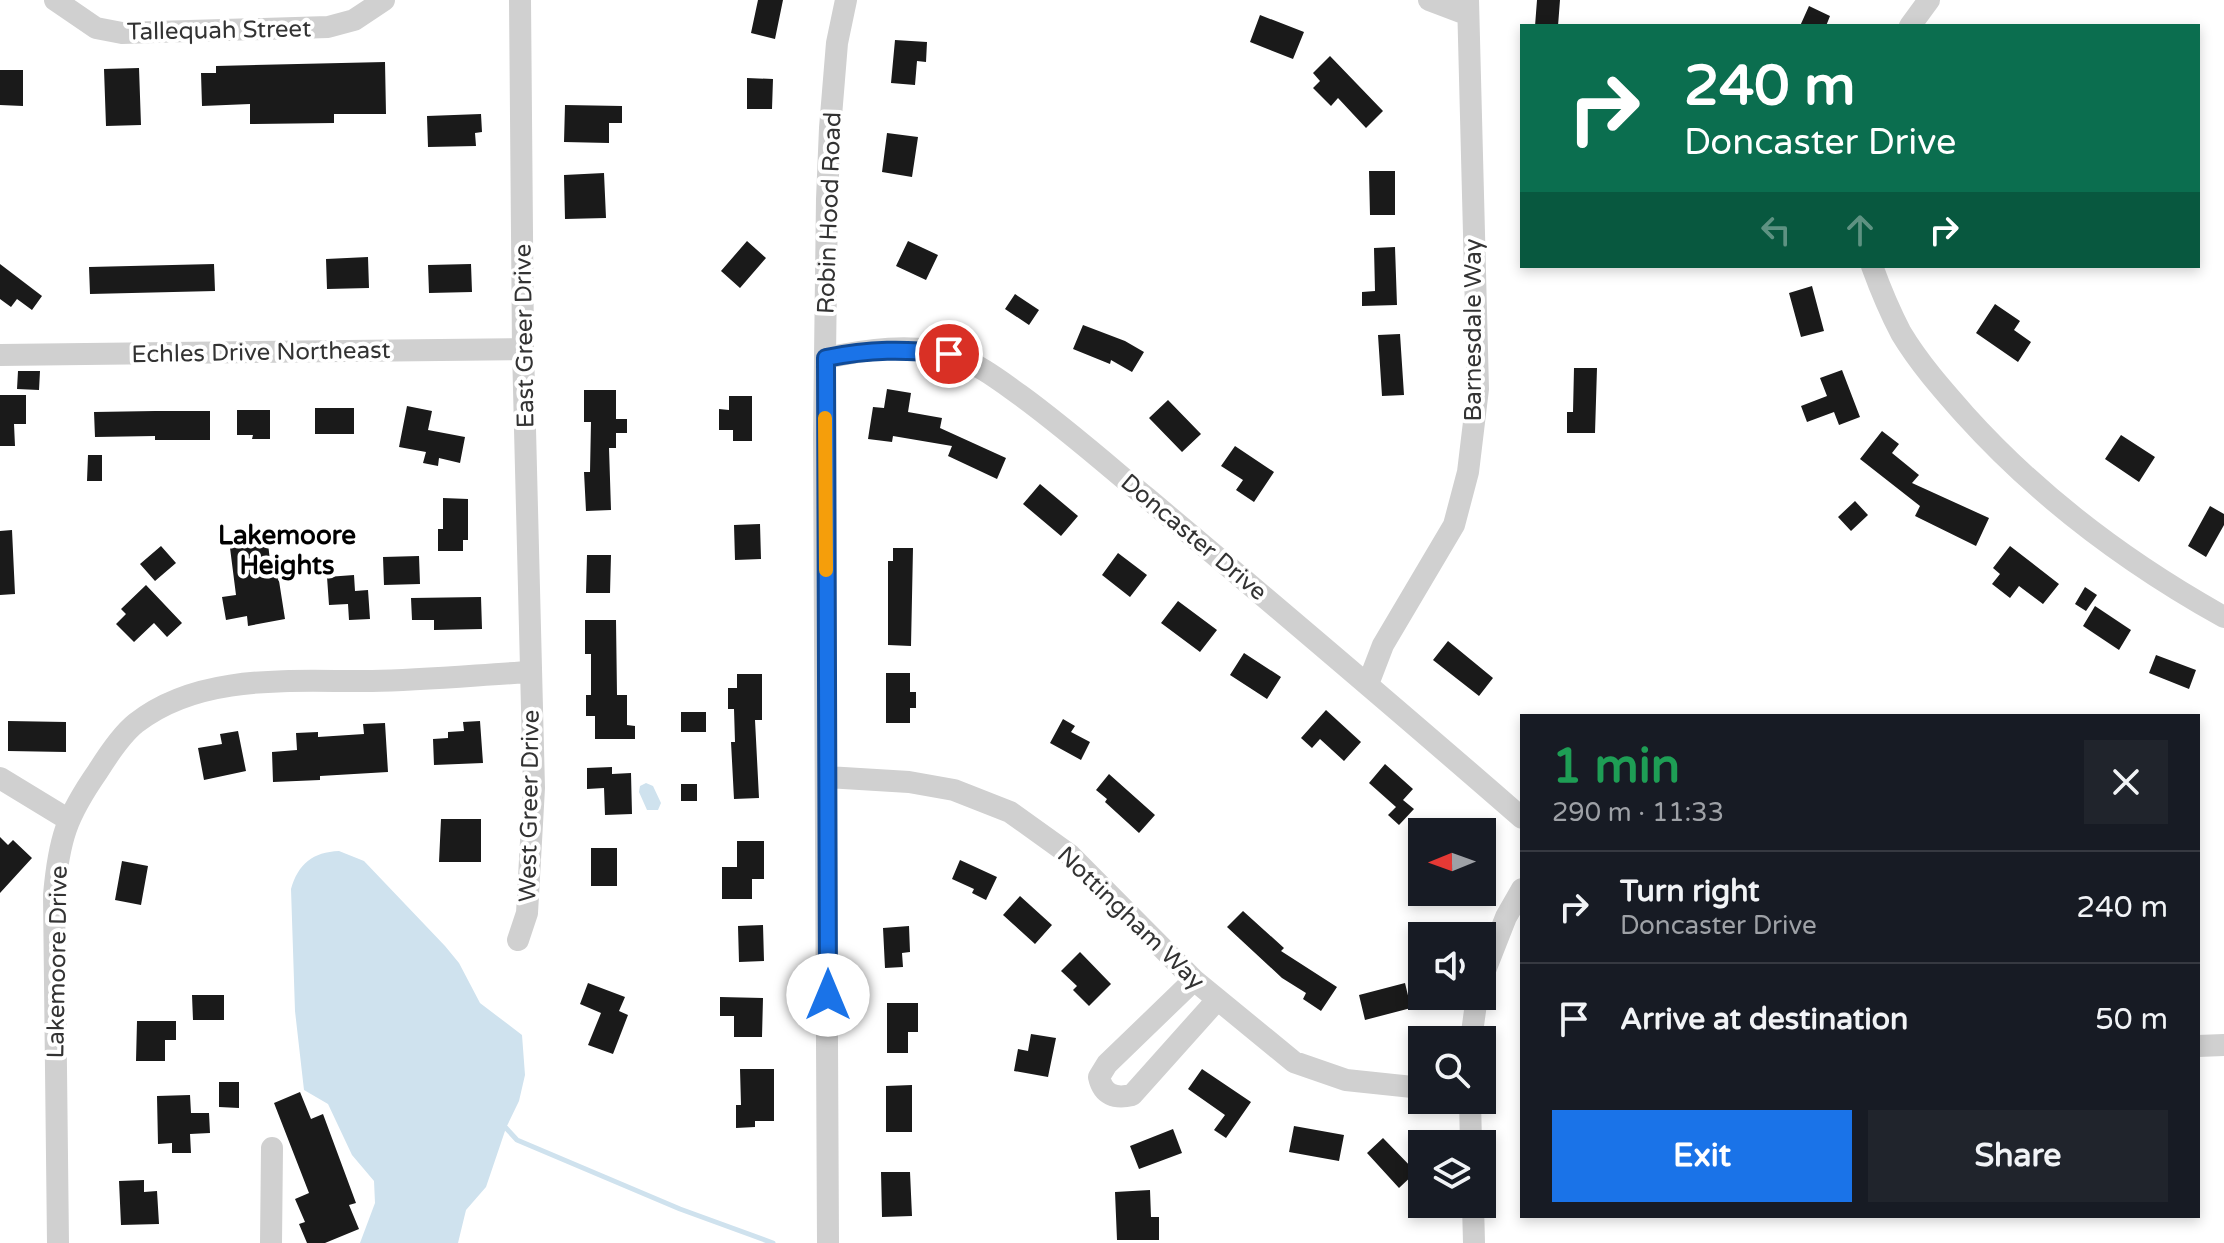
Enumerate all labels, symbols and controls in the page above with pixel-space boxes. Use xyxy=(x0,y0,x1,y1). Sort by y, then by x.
street label: Tallequah Street xyxy=(127,14,311,47)
text: 240 m xyxy=(1684,53,1855,120)
icon: right xyxy=(1552,56,1656,160)
street label: Robin Hood Road xyxy=(811,111,848,315)
text: Doncaster Drive xyxy=(1684,121,1956,164)
icon: left xyxy=(1754,208,1798,252)
icon: ahead xyxy=(1838,208,1882,252)
icon: right xyxy=(1922,208,1966,252)
street label: Barnesdale Way xyxy=(1459,238,1488,421)
street label: East Greer Drive xyxy=(508,244,541,428)
pin xyxy=(915,320,983,388)
icon: arrive xyxy=(927,332,971,376)
street label: Echles Drive Northeast xyxy=(131,336,391,369)
street label: Doncaster Drive xyxy=(1115,468,1273,607)
district label: Lakemoore Heights xyxy=(218,520,356,581)
street label: West Greer Drive xyxy=(513,710,546,902)
text: 1 min xyxy=(1552,738,1680,796)
button: close xyxy=(2084,740,2168,824)
text: 290 m · 11:33 xyxy=(1552,797,1724,828)
north arrow xyxy=(1408,818,1496,906)
map controls xyxy=(1408,818,1496,1218)
street label: Nottingham Way xyxy=(1051,841,1210,996)
street label: Lakemoore Drive xyxy=(41,865,74,1059)
text: Turn right xyxy=(1620,873,1760,910)
icon: right xyxy=(1552,885,1596,929)
text: 240 m xyxy=(2076,889,2168,926)
text: Doncaster Drive xyxy=(1620,910,1817,941)
button: sound xyxy=(1408,922,1496,1010)
position arrow xyxy=(786,953,870,1037)
icon: arrive xyxy=(1552,997,1596,1041)
text: Arrive at destination xyxy=(1620,1001,1908,1038)
text: 50 m xyxy=(2095,1001,2168,1038)
button: search xyxy=(1408,1026,1496,1114)
button: Exit xyxy=(1552,1110,1852,1202)
button: Share xyxy=(1868,1110,2168,1202)
button: layers xyxy=(1408,1130,1496,1218)

